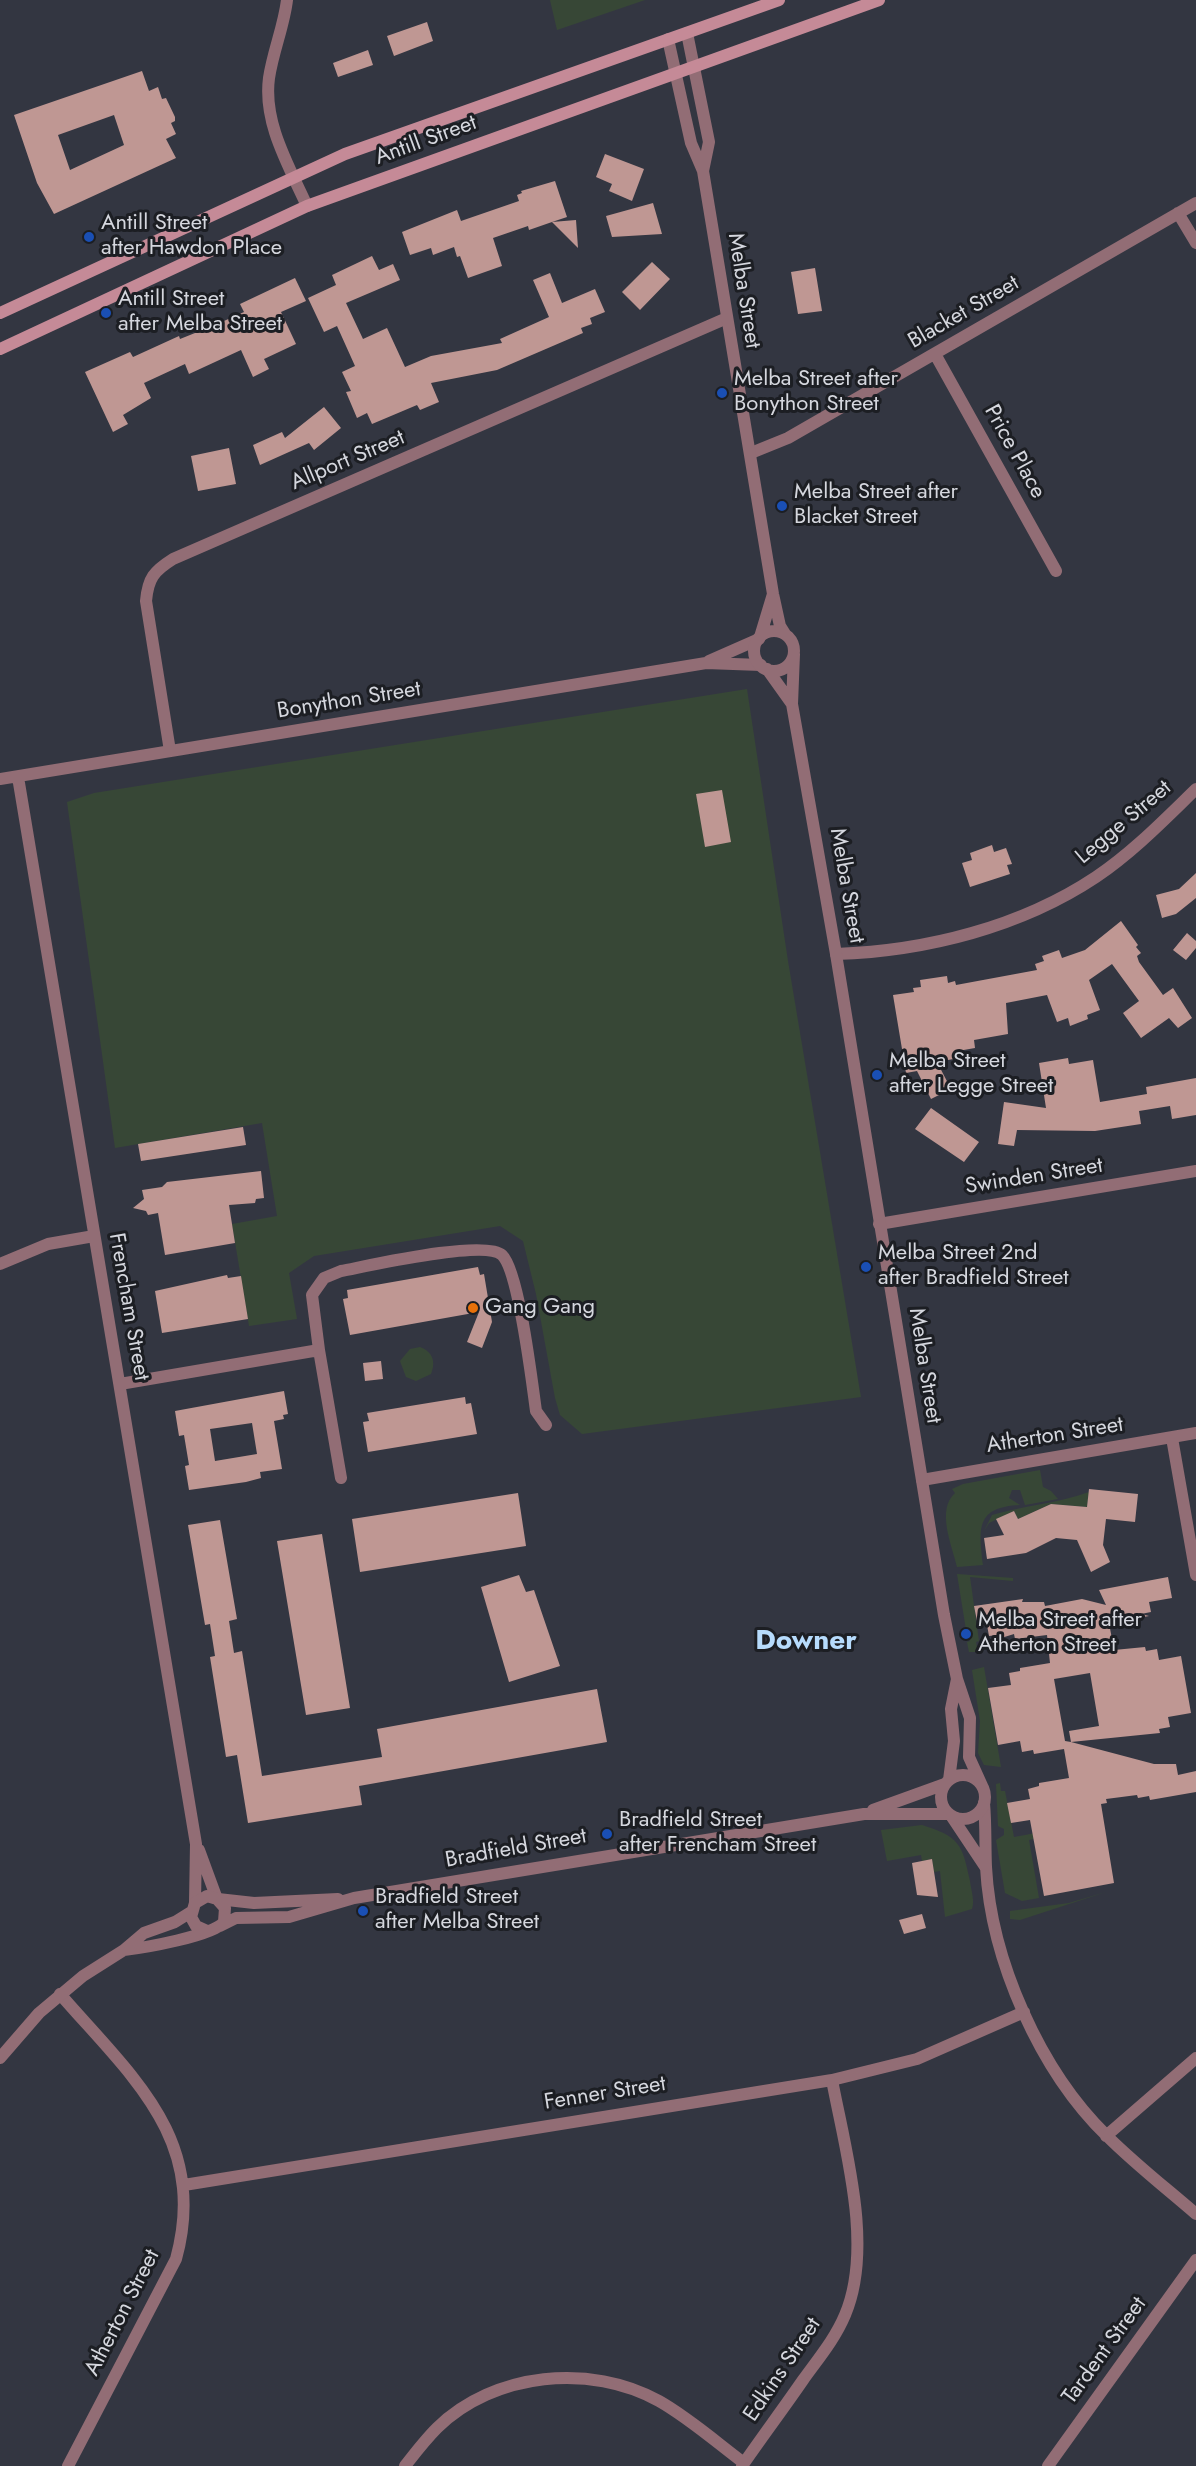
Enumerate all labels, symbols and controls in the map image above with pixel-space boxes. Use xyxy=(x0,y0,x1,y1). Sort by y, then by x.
street label: Antill Street xyxy=(372,110,480,172)
place label: Antill Street after Hawdon Place xyxy=(101,211,282,262)
marker: Antill Street after Hawdon Place xyxy=(82,230,96,244)
street label: Melba Street xyxy=(721,231,765,351)
street label: Blacket Street xyxy=(904,271,1024,355)
place label: Antill Street after Melba Street xyxy=(118,287,282,338)
marker: Antill Street after Melba Street xyxy=(99,306,113,320)
place label: Melba Street after Bonython Street xyxy=(734,367,898,418)
marker: Melba Street after Bonython Street xyxy=(715,386,729,400)
street label: Price Place xyxy=(978,401,1050,503)
street label: Allport Street xyxy=(287,425,409,497)
place label: Melba Street after Blacket Street xyxy=(794,480,958,532)
marker: Melba Street after Blacket Street xyxy=(775,499,789,513)
street label: Bonython Street xyxy=(275,677,423,725)
street label: Legge Street xyxy=(1071,775,1177,871)
street label: Melba Street xyxy=(823,826,869,946)
place label: Melba Street after Legge Street xyxy=(889,1049,1053,1100)
marker: Melba Street after Legge Street xyxy=(870,1068,884,1082)
street label: Swinden Street xyxy=(963,1153,1105,1201)
street label: Frencham Street xyxy=(102,1231,154,1383)
place label: Melba Street 2nd after Bradfield Street xyxy=(878,1241,1069,1292)
marker: Melba Street 2nd after Bradfield Street xyxy=(859,1260,873,1274)
place label: Gang Gang xyxy=(485,1295,595,1321)
marker: Gang Gang xyxy=(466,1301,480,1315)
street label: Melba Street xyxy=(902,1306,946,1426)
street label: Atherton Street xyxy=(985,1412,1125,1460)
place label: Melba Street after Atherton Street xyxy=(978,1608,1142,1660)
district label: Downer xyxy=(755,1625,857,1659)
marker: Melba Street after Atherton Street xyxy=(959,1627,973,1641)
place label: Bradfield Street after Frencham Street xyxy=(619,1808,816,1860)
street label: Bradfield Street xyxy=(443,1824,589,1874)
marker: Bradfield Street after Frencham Street xyxy=(600,1827,614,1841)
place label: Bradfield Street after Melba Street xyxy=(375,1885,539,1936)
marker: Bradfield Street after Melba Street xyxy=(356,1904,370,1918)
street label: Fenner Street xyxy=(542,2071,668,2117)
street label: Atherton Street xyxy=(80,2245,166,2381)
street label: Tardent Street xyxy=(1057,2292,1153,2410)
street label: Edkins Street xyxy=(739,2313,827,2427)

